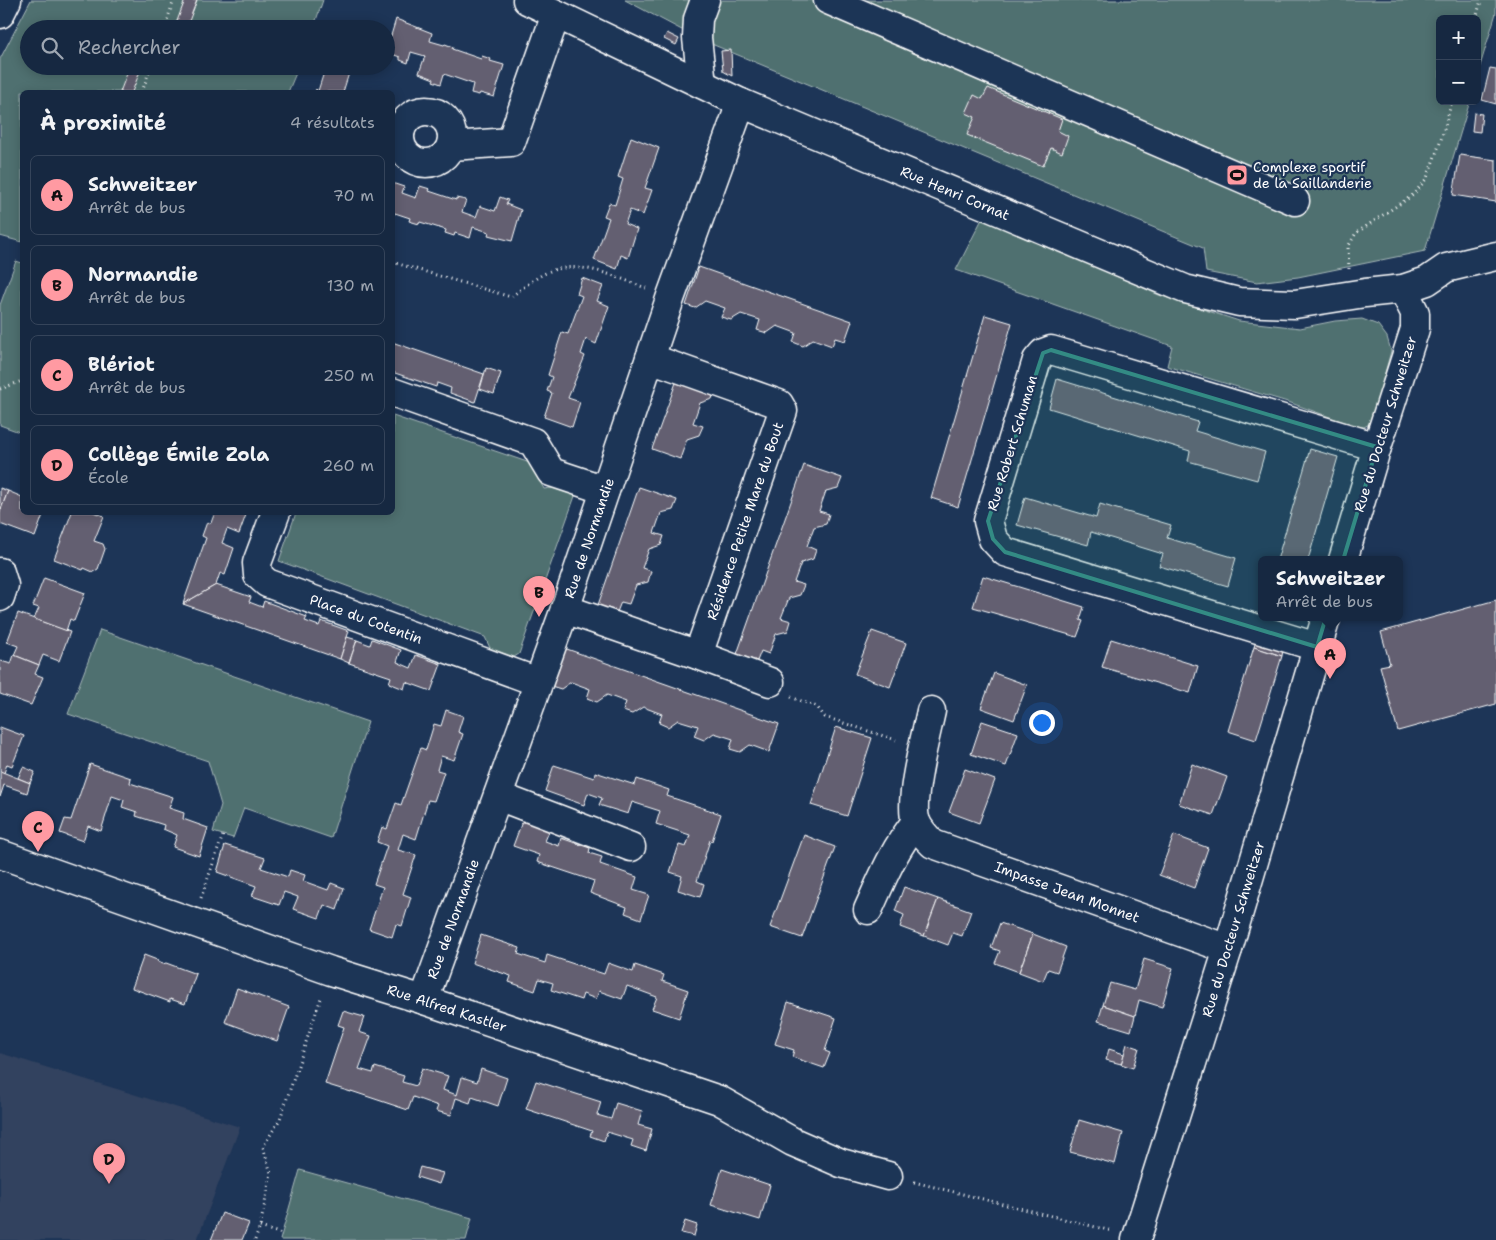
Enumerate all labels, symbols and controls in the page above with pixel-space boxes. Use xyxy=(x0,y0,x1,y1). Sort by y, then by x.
map controls xyxy=(1436,15,1481,105)
button: + xyxy=(1436,15,1481,60)
search box xyxy=(20,20,395,75)
icon: search xyxy=(38,34,66,62)
text: Rechercher xyxy=(78,35,181,60)
button: − xyxy=(1436,60,1481,105)
text: À proximité xyxy=(40,109,166,137)
text: 4 résultats xyxy=(290,112,375,133)
place label: Complexe sportif de la Saillanderie xyxy=(1253,158,1372,192)
street label: Rue Henri Cornat xyxy=(898,162,1012,224)
sports icon: Complexe sportif de la Saillanderie xyxy=(1225,163,1249,187)
text: Schweitzer xyxy=(88,172,198,197)
text: A xyxy=(51,185,63,206)
text: 70 m xyxy=(333,185,374,206)
text: Arrêt de bus xyxy=(88,197,186,218)
text: Normandie xyxy=(88,262,198,287)
text: B xyxy=(52,275,62,296)
text: 130 m xyxy=(327,275,374,296)
text: Arrêt de bus xyxy=(88,287,186,308)
street label: Rue du Docteur Schweitzer xyxy=(1350,333,1421,514)
text: Blériot xyxy=(88,352,155,377)
text: C xyxy=(52,365,62,386)
text: 250 m xyxy=(323,365,374,386)
street label: Rue Robert Schuman xyxy=(983,373,1041,513)
text: Arrêt de bus xyxy=(88,377,186,398)
street label: Résidence Petite Mare du Bout xyxy=(703,420,787,622)
text: Collège Émile Zola xyxy=(88,442,269,467)
text: D xyxy=(51,455,63,476)
text: 260 m xyxy=(322,455,374,476)
text: École xyxy=(88,467,129,488)
street label: Rue de Normandie xyxy=(560,475,618,601)
popup xyxy=(1258,556,1403,621)
text: Schweitzer xyxy=(1276,566,1385,591)
pin: B xyxy=(523,576,555,617)
street label: Place du Cotentin xyxy=(307,590,425,648)
text: Arrêt de bus xyxy=(1276,591,1373,612)
pin: A xyxy=(1314,638,1346,679)
your location xyxy=(1029,710,1055,736)
pin: C xyxy=(22,811,54,852)
street label: Rue du Docteur Schweitzer xyxy=(1198,838,1269,1019)
street label: Rue de Normandie xyxy=(423,857,483,981)
street label: Impasse Jean Monnet xyxy=(992,857,1142,927)
street label: Rue Alfred Kastler xyxy=(385,980,509,1036)
pin: D xyxy=(93,1143,125,1184)

